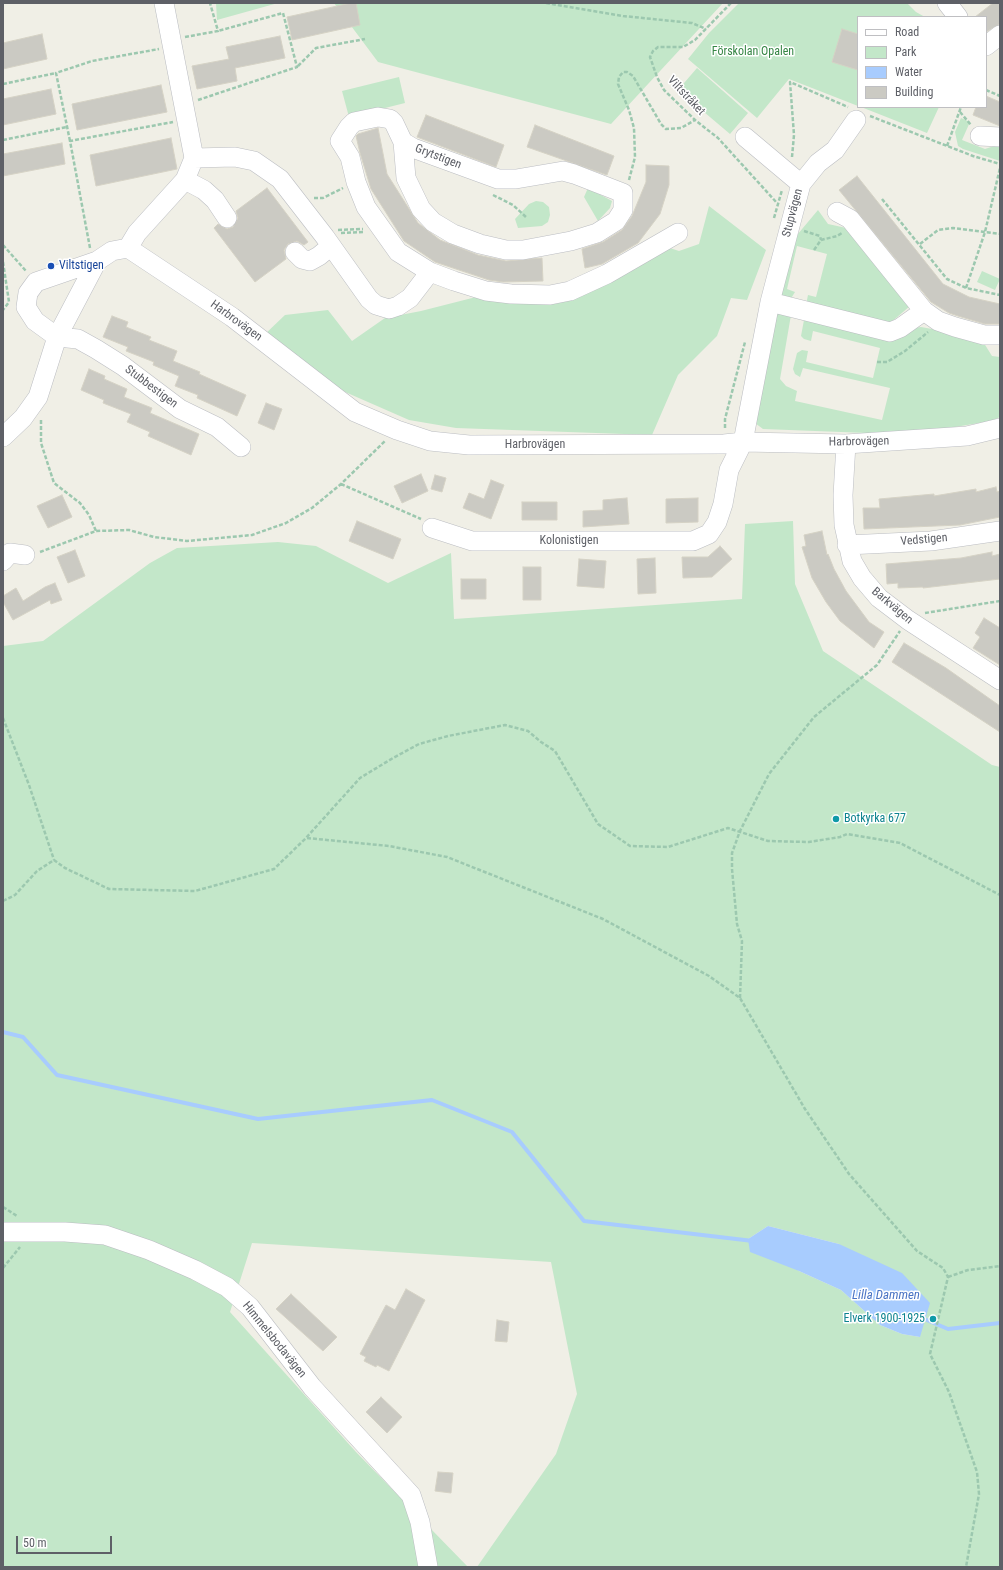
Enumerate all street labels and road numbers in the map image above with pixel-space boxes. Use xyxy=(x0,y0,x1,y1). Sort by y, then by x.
street label: Viltstråket xyxy=(664,73,708,119)
street label: Grytstigen xyxy=(413,142,463,172)
street label: Stupvägen xyxy=(780,187,806,239)
street label: Harbrovägen xyxy=(207,297,265,345)
street label: Stubbestigen xyxy=(122,363,180,411)
street label: Harbrovägen xyxy=(829,434,889,450)
street label: Harbrovägen xyxy=(505,438,565,452)
street label: Vedstigen xyxy=(900,531,948,549)
street label: Kolonistigen xyxy=(540,534,598,548)
street label: Barkvägen xyxy=(868,585,916,627)
street label: Himmelsbodavägen xyxy=(239,1299,309,1381)

